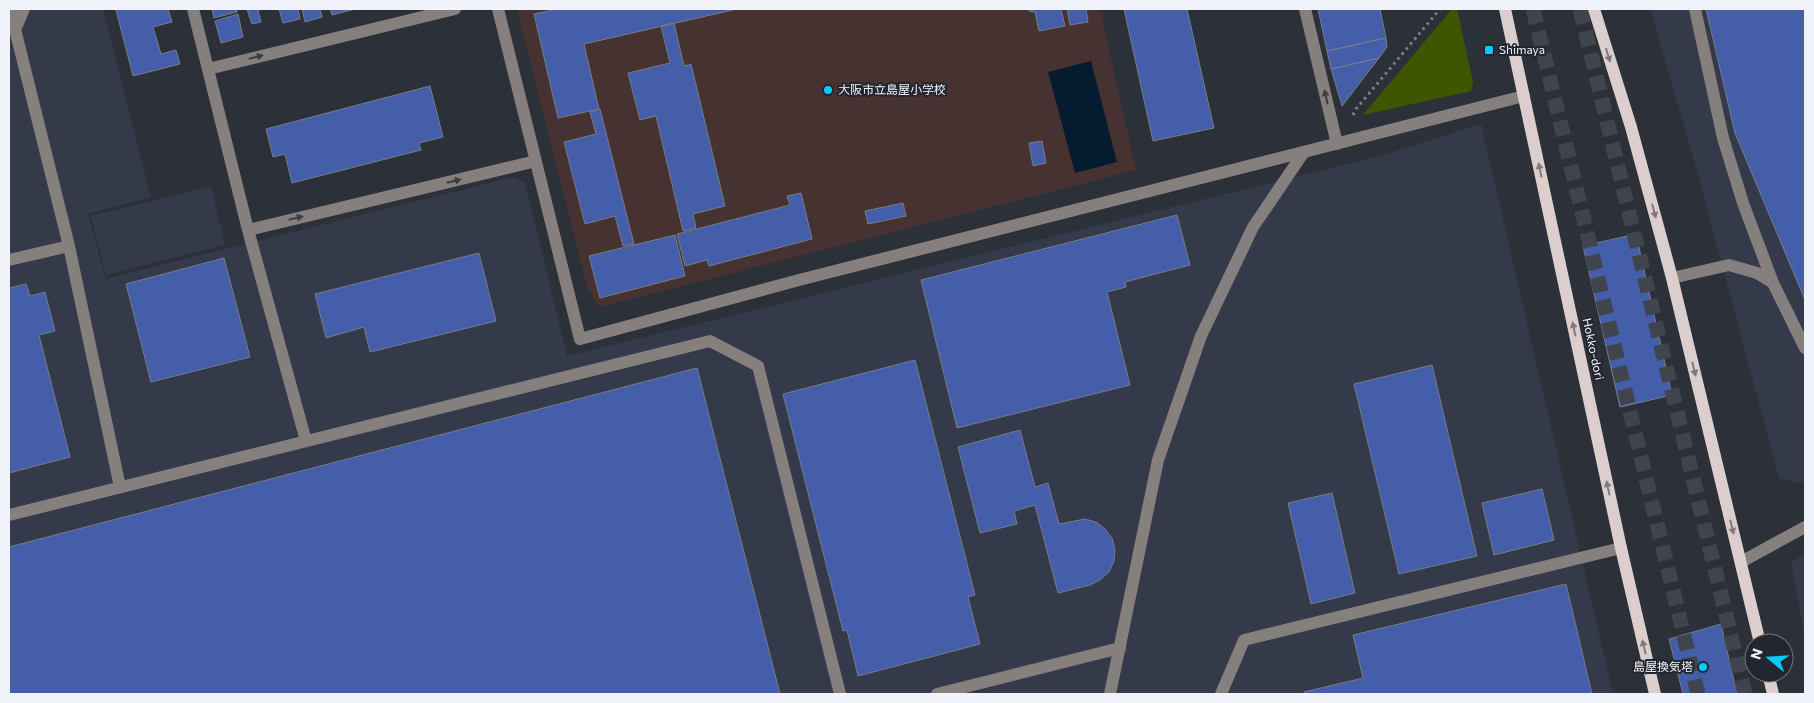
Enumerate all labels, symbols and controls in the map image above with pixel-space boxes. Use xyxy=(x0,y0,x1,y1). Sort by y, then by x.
place label: Shimaya xyxy=(1499,42,1545,56)
marker: Shimaya xyxy=(1483,44,1495,56)
one-way arrow xyxy=(1605,48,1613,63)
one-way arrow xyxy=(248,53,263,61)
place label: 大阪市立島屋小学校 xyxy=(838,82,946,96)
marker: 大阪市立島屋小学校 xyxy=(822,84,834,96)
one-way arrow xyxy=(1322,89,1330,104)
one-way arrow xyxy=(1536,163,1544,178)
one-way arrow xyxy=(446,177,461,185)
one-way arrow xyxy=(1650,204,1658,219)
one-way arrow xyxy=(288,214,303,222)
street label: Hokko-dori xyxy=(1581,316,1607,381)
one-way arrow xyxy=(1570,322,1578,337)
one-way arrow xyxy=(1690,361,1698,376)
one-way arrow xyxy=(1604,480,1612,496)
one-way arrow xyxy=(1728,519,1736,534)
north arrow xyxy=(1744,633,1794,683)
one-way arrow xyxy=(1640,639,1648,654)
text: N xyxy=(1746,646,1766,661)
place label: 島屋換気塔 xyxy=(1633,659,1693,673)
marker: 島屋換気塔 xyxy=(1697,661,1709,673)

